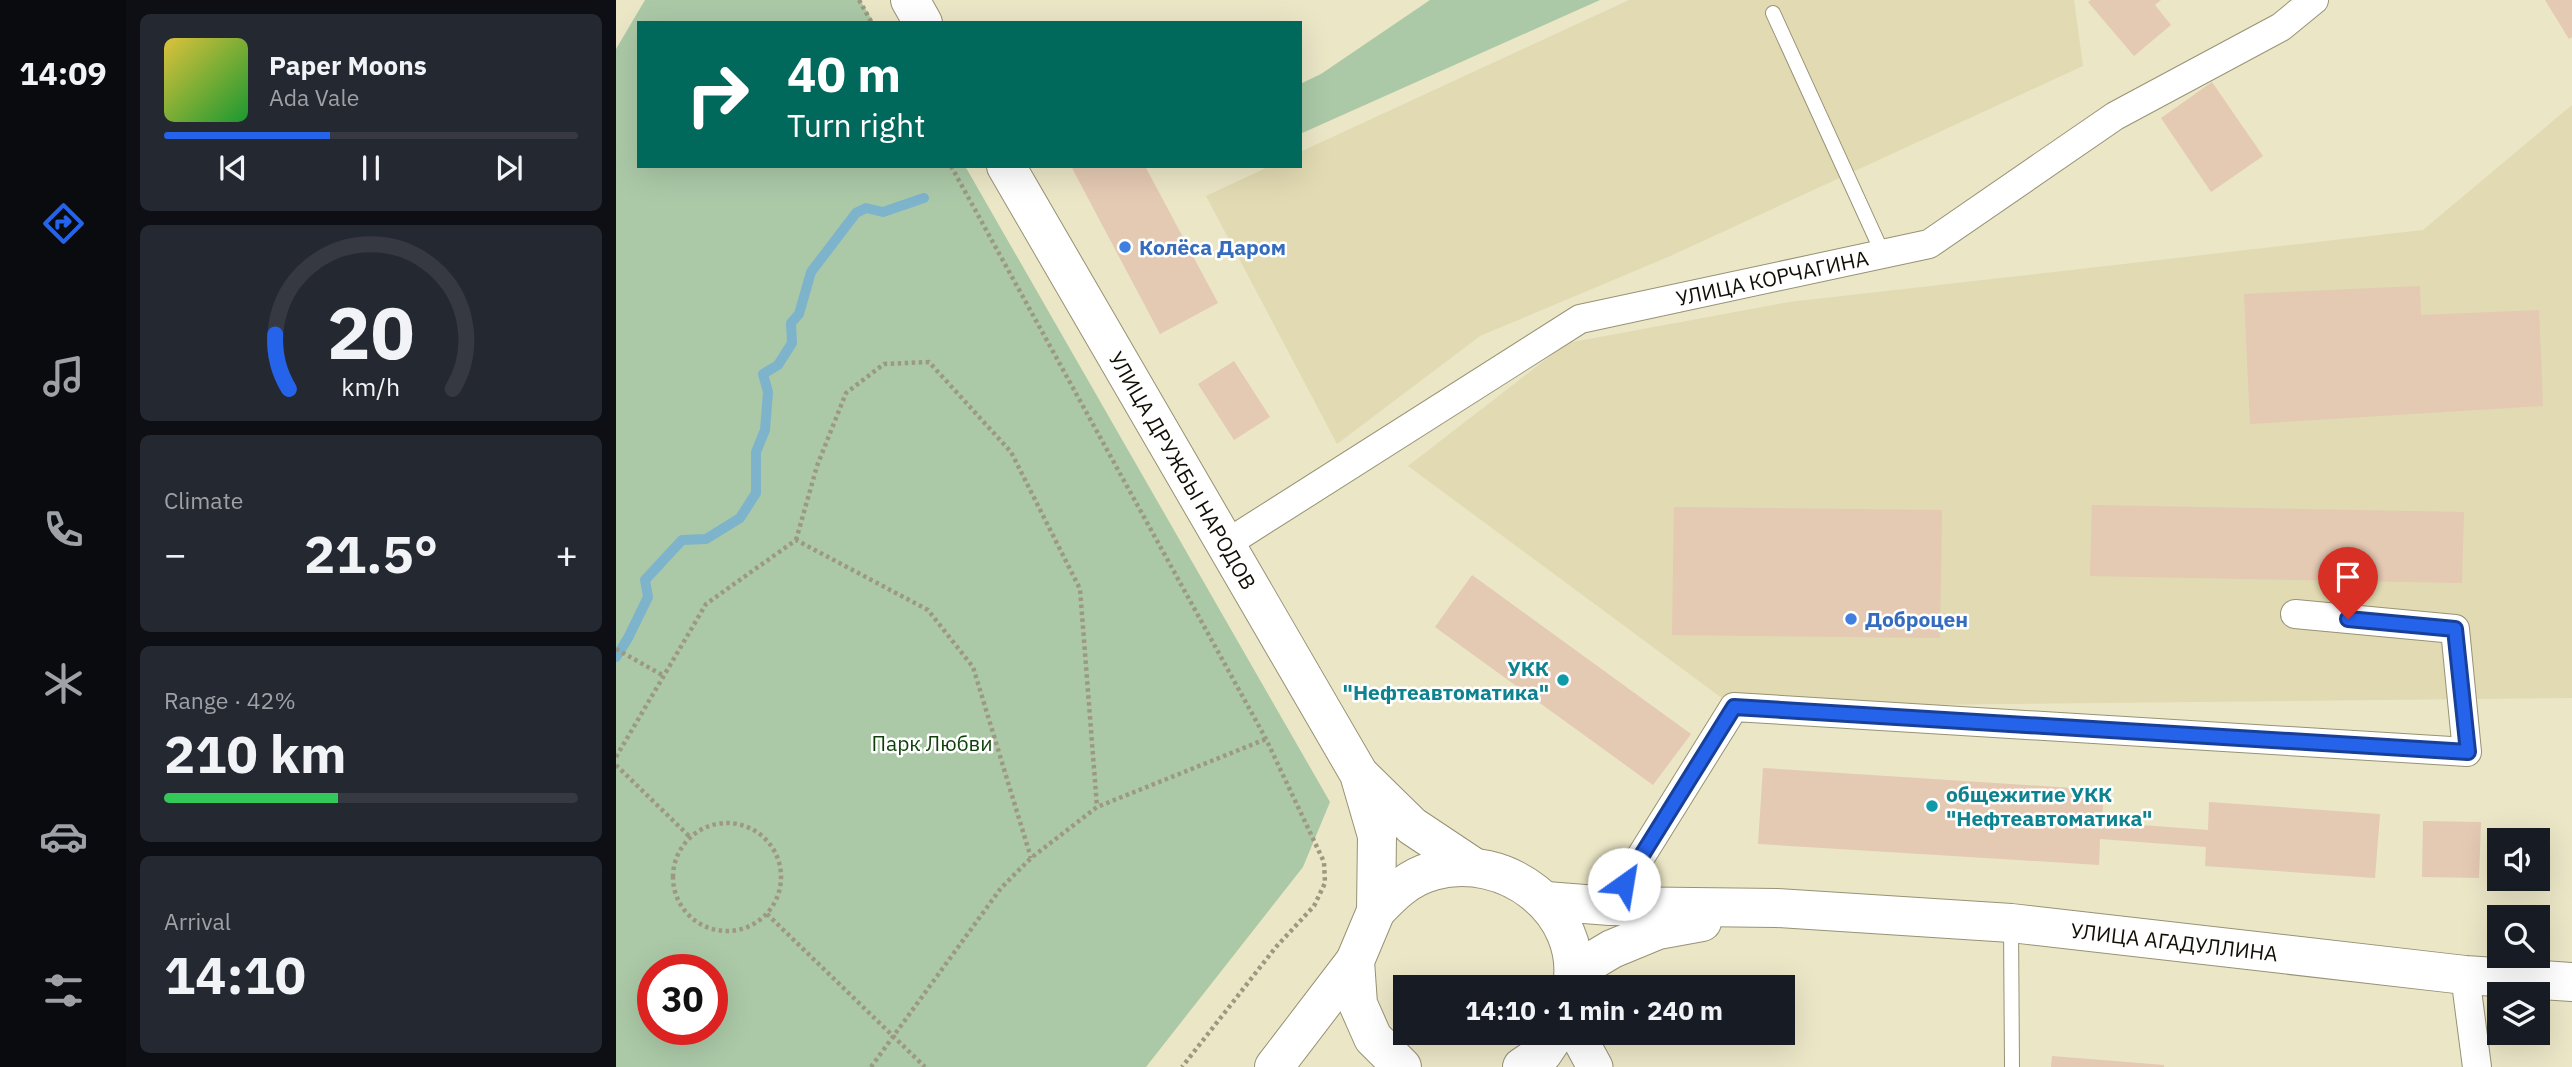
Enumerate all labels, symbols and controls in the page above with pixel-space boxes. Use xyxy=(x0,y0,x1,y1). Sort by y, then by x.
text: 40 m xyxy=(787,42,901,105)
text: Paper Moons xyxy=(269,48,427,82)
icon: right xyxy=(672,49,763,140)
text: 14:09 xyxy=(19,52,107,94)
text: Ada Vale xyxy=(269,82,359,112)
text: Turn right xyxy=(787,104,925,146)
icon: previous xyxy=(214,149,252,187)
icon: pause xyxy=(352,149,390,187)
icon: next xyxy=(490,149,528,187)
icon: directions xyxy=(39,199,88,248)
place label: Колёса Даром xyxy=(1139,233,1286,261)
marker: Колёса Даром xyxy=(1117,239,1133,255)
street label: УЛИЦА КОРЧАГИНА xyxy=(1673,243,1871,312)
text: 20 xyxy=(327,284,415,379)
street label: УЛИЦА ДРУЖБЫ НАРОДОВ xyxy=(1103,346,1263,595)
icon: music xyxy=(39,352,88,401)
text: km/h xyxy=(342,370,400,403)
text: Climate xyxy=(164,485,243,515)
icon: phone xyxy=(39,505,88,554)
text: 21.5° xyxy=(304,520,438,587)
text: − xyxy=(164,529,187,578)
text: + xyxy=(555,529,578,578)
pin xyxy=(2318,547,2378,619)
icon: arrive xyxy=(2329,558,2367,596)
place label: Доброцен xyxy=(1865,605,1968,633)
marker: Доброцен xyxy=(1843,611,1859,627)
place label: УКК "Нефтеавтоматика" xyxy=(1343,654,1549,706)
icon: climate xyxy=(39,659,88,708)
marker: УКК "Нефтеавтоматика" xyxy=(1555,672,1571,688)
text: Range · 42% xyxy=(164,685,296,715)
text: 210 km xyxy=(164,720,346,787)
park label: Парк Любви xyxy=(871,729,993,757)
place label: общежитие УКК "Нефтеавтоматика" xyxy=(1946,780,2152,832)
marker: общежитие УКК "Нефтеавтоматика" xyxy=(1924,798,1940,814)
icon: car xyxy=(39,812,88,861)
map controls xyxy=(2487,828,2550,1045)
button: sound xyxy=(2487,828,2550,891)
position arrow xyxy=(1587,847,1661,921)
button: search xyxy=(2487,905,2550,968)
text: Arrival xyxy=(164,906,231,936)
street label: УЛИЦА АГАДУЛЛИНА xyxy=(2069,916,2279,967)
text: 14:10 xyxy=(164,941,306,1008)
speed limit sign: 30 xyxy=(637,954,728,1045)
icon: filters xyxy=(39,966,88,1015)
button: layers xyxy=(2487,982,2550,1045)
text: 14:10 · 1 min · 240 m xyxy=(1465,993,1723,1027)

